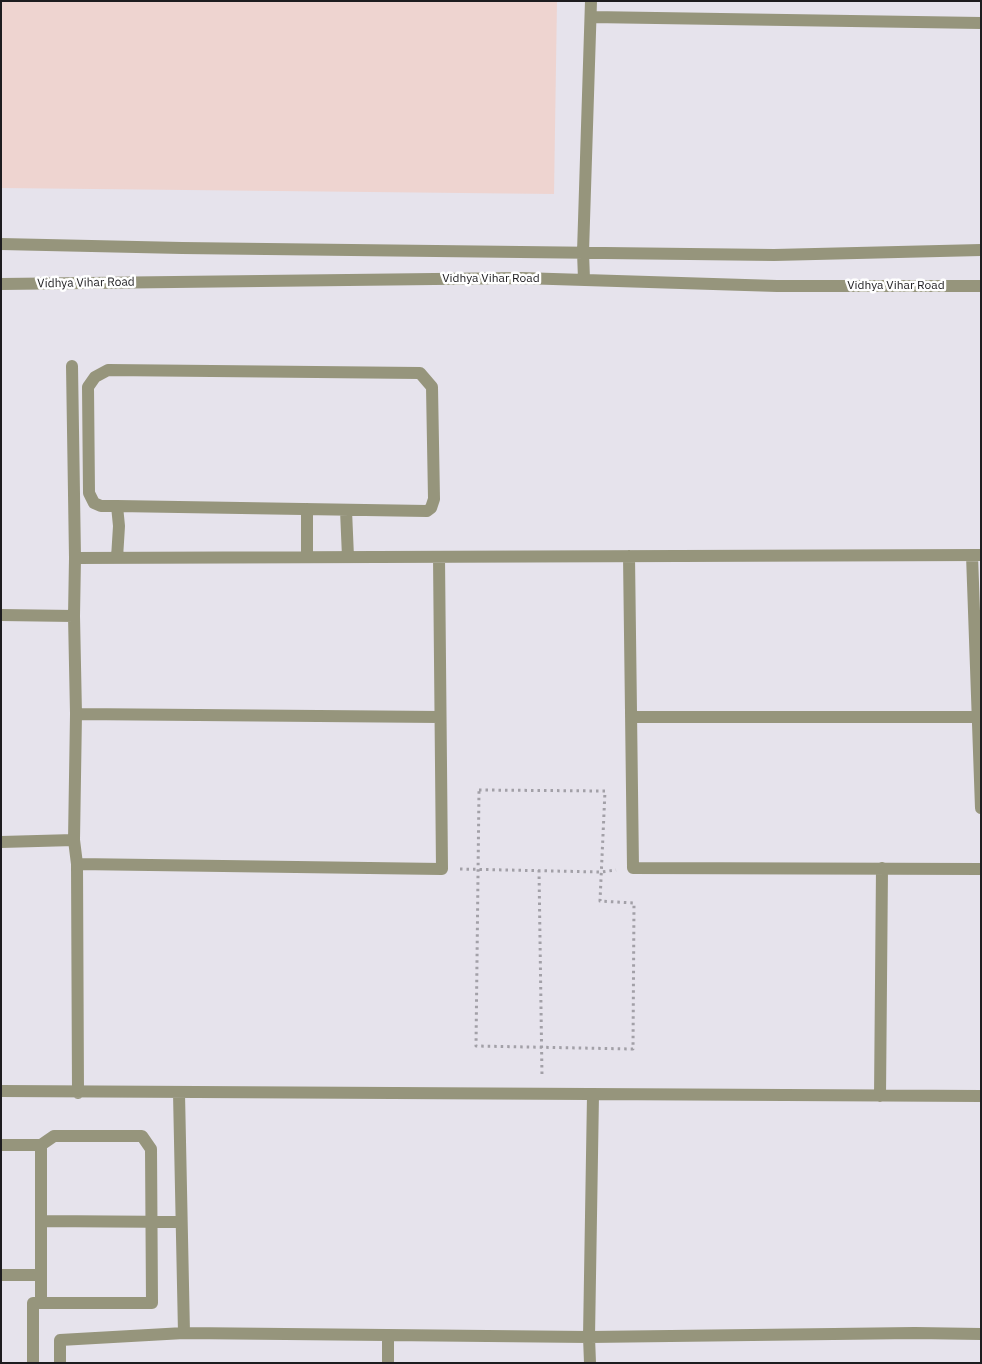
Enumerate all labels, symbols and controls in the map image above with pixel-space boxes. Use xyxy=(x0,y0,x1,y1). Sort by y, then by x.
street label: Vidhya Vihar Road xyxy=(442,272,540,286)
street label: Vidhya Vihar Road xyxy=(37,275,135,291)
street label: Vidhya Vihar Road xyxy=(847,279,945,293)

